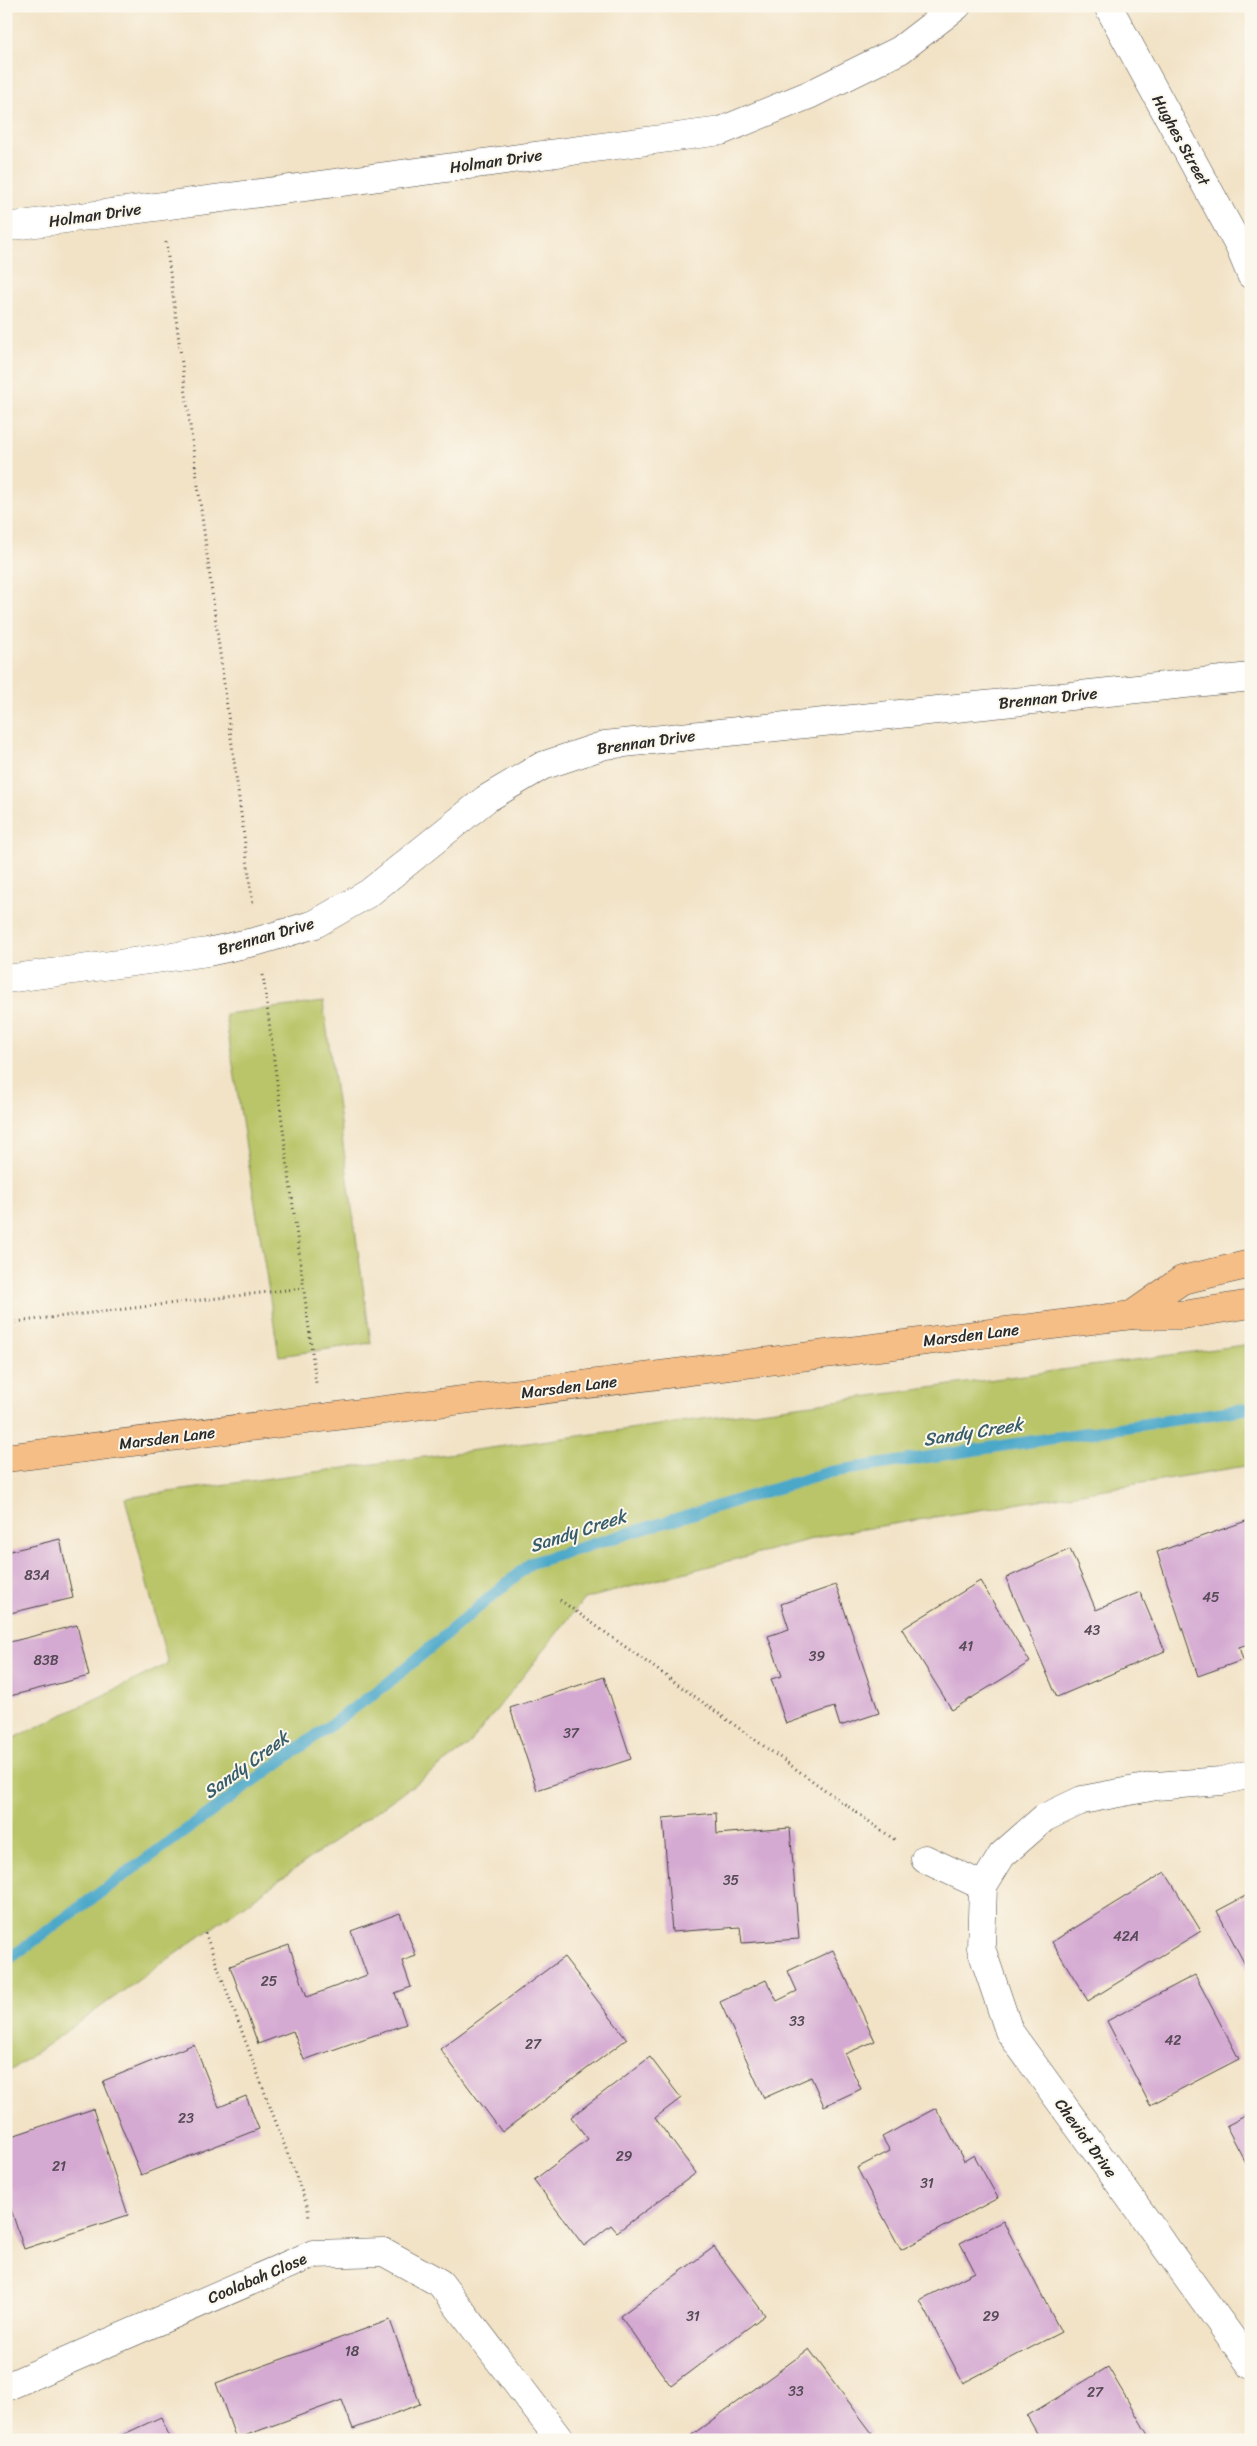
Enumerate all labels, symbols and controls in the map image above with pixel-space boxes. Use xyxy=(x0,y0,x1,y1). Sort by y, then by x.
street label: Hughes Street xyxy=(1144,89,1219,192)
street label: Holman Drive xyxy=(448,140,544,182)
street label: Holman Drive xyxy=(47,194,143,236)
street label: Brennan Drive xyxy=(997,678,1099,718)
street label: Brennan Drive xyxy=(595,721,697,763)
street label: Brennan Drive xyxy=(214,908,318,964)
street label: Marsden Lane xyxy=(921,1315,1021,1355)
street label: Marsden Lane xyxy=(519,1367,619,1407)
water label: Sandy Creek xyxy=(921,1408,1027,1456)
street label: Marsden Lane xyxy=(117,1418,217,1458)
water label: Sandy Creek xyxy=(525,1500,633,1562)
house number: 83A xyxy=(24,1563,50,1588)
house number: 45 xyxy=(1202,1585,1220,1610)
house number: 43 xyxy=(1084,1618,1101,1643)
house number: 41 xyxy=(959,1634,973,1659)
house number: 39 xyxy=(809,1644,826,1669)
house number: 83B xyxy=(34,1648,59,1673)
water label: Sandy Creek xyxy=(196,1721,298,1807)
house number: 37 xyxy=(563,1721,580,1746)
house number: 35 xyxy=(723,1868,740,1893)
house number: 42A xyxy=(1113,1924,1139,1949)
house number: 25 xyxy=(261,1969,278,1994)
house number: 33 xyxy=(789,2009,805,2034)
house number: 42 xyxy=(1165,2028,1181,2053)
house number: 27 xyxy=(525,2032,542,2057)
street label: Cheviot Drive xyxy=(1047,2092,1125,2184)
house number: 23 xyxy=(178,2106,194,2131)
house number: 29 xyxy=(616,2144,633,2169)
house number: 21 xyxy=(52,2154,66,2179)
house number: 31 xyxy=(920,2171,934,2196)
street label: Coolabah Close xyxy=(203,2244,312,2312)
house number: 31 xyxy=(686,2304,700,2329)
house number: 29 xyxy=(983,2304,1000,2329)
house number: 18 xyxy=(345,2339,360,2364)
house number: 33 xyxy=(788,2379,804,2404)
house number: 27 xyxy=(1087,2380,1104,2405)

